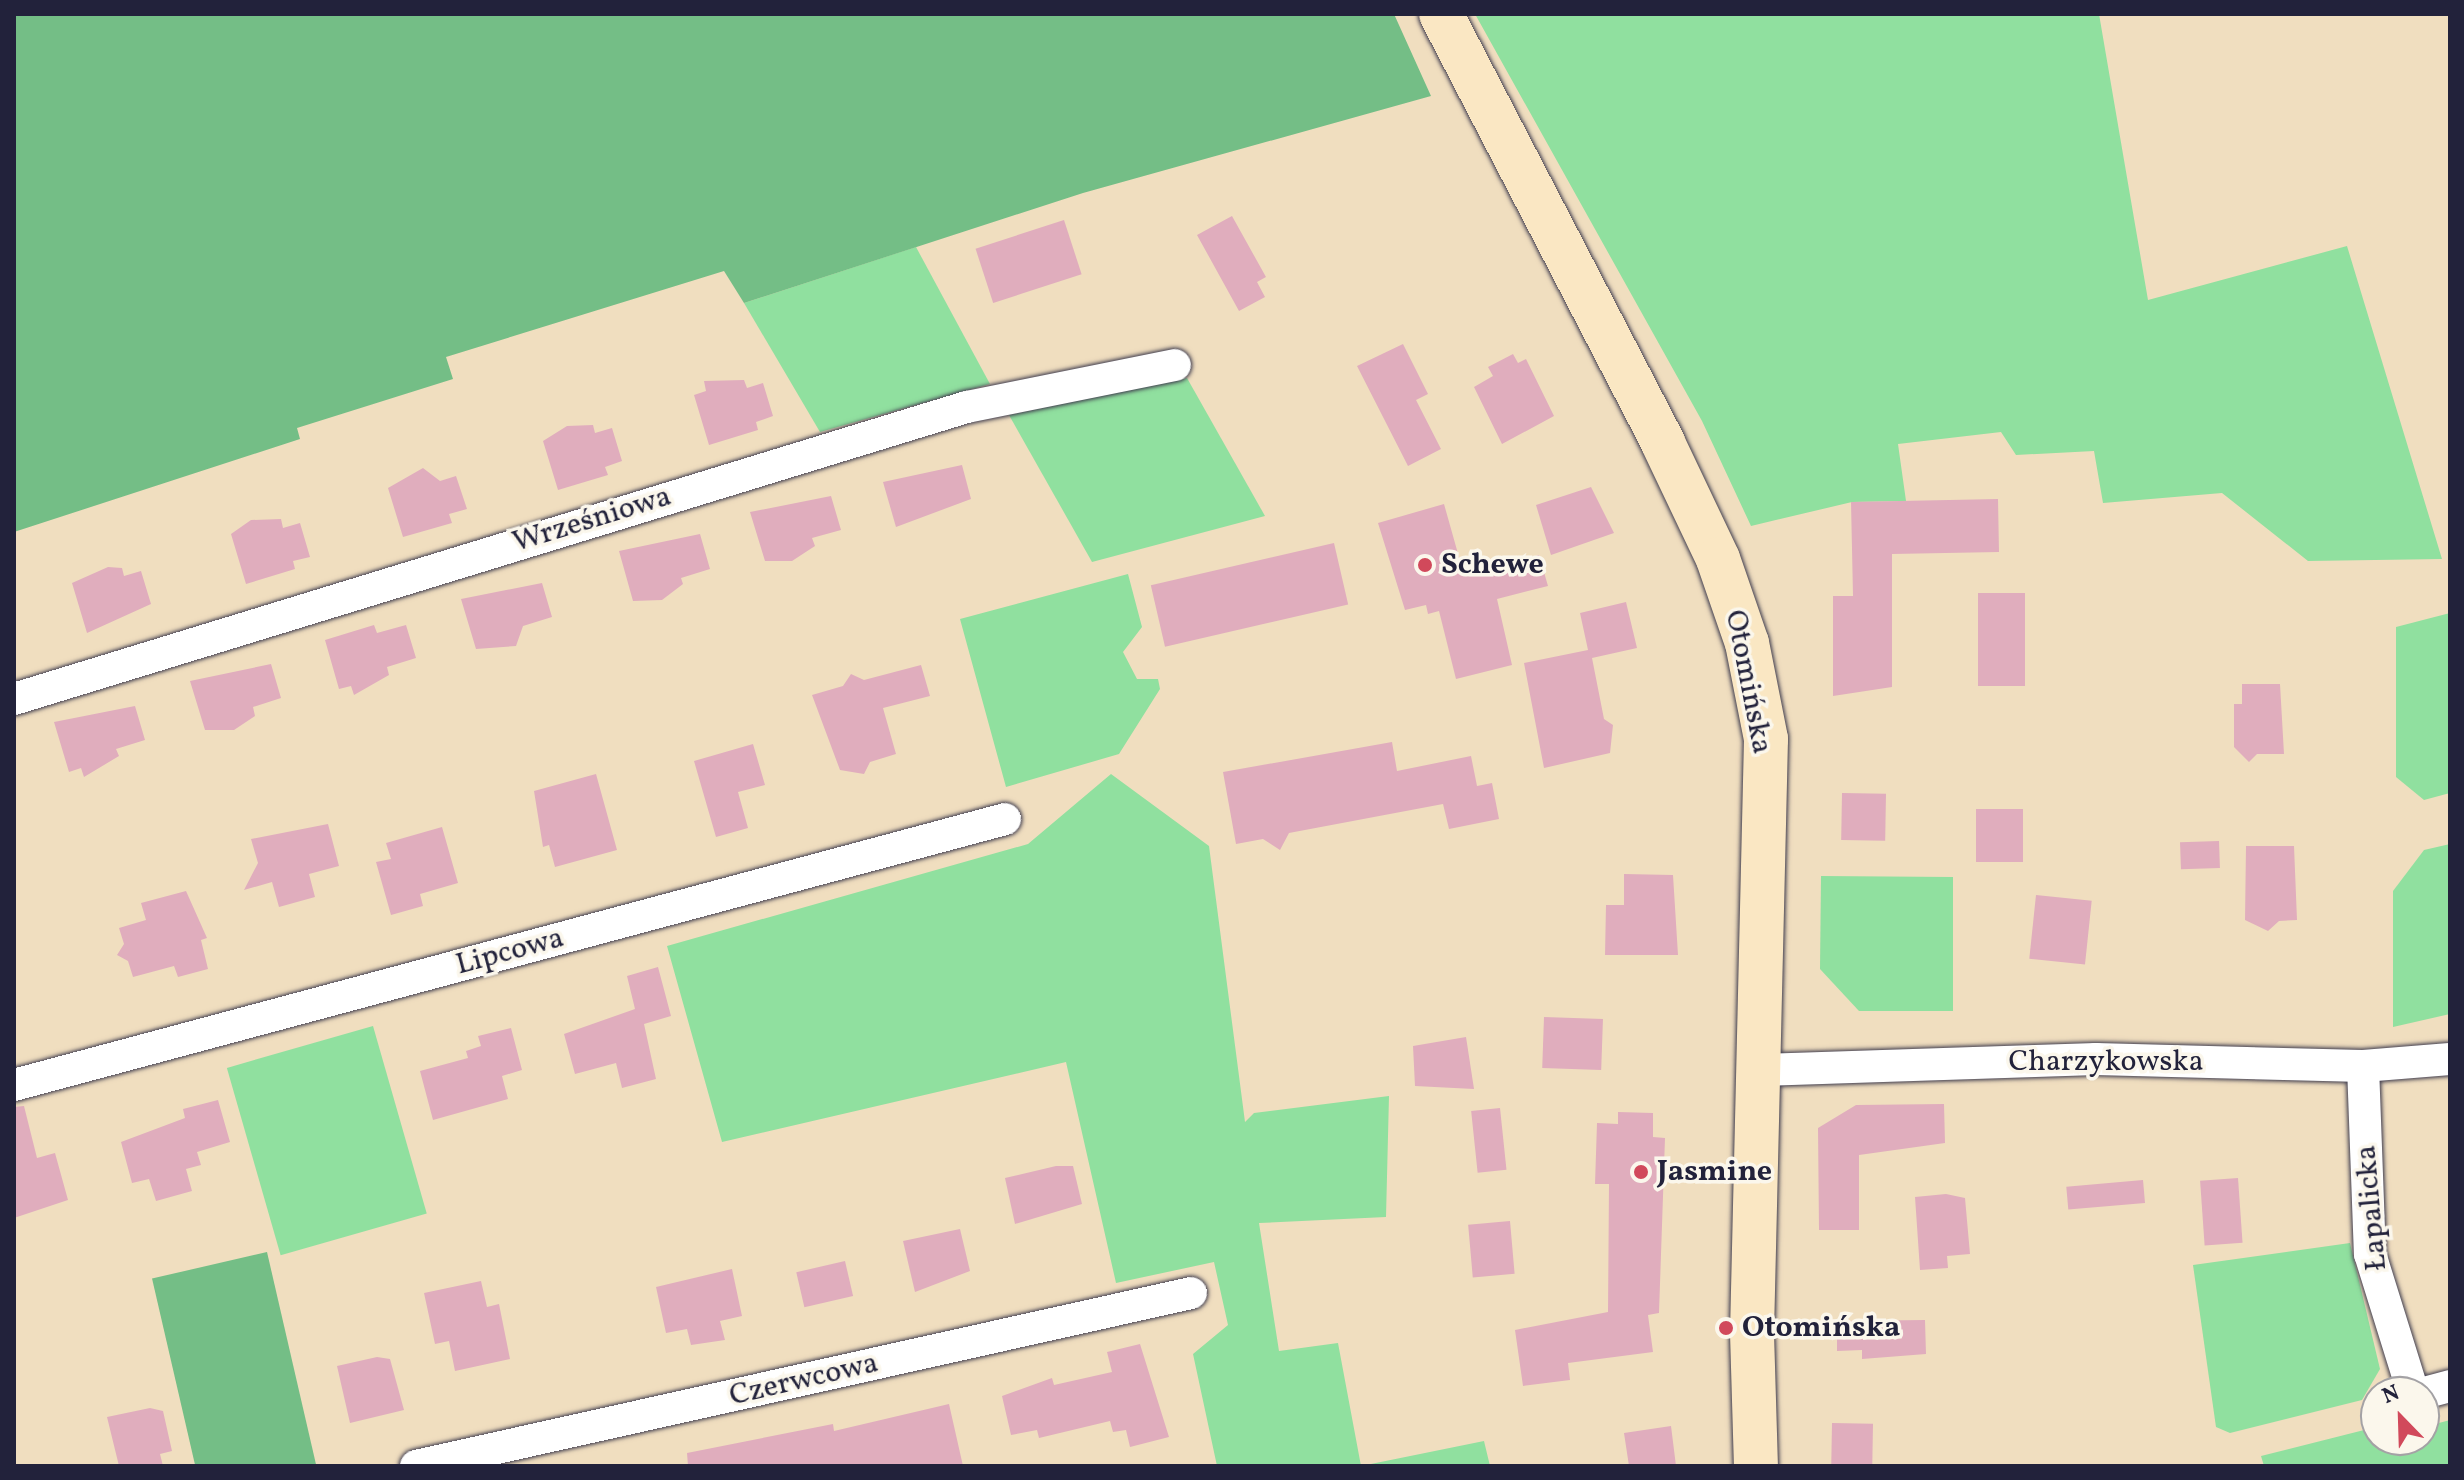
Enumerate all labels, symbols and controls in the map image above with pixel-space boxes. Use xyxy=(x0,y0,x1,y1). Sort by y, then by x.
street label: Wrześniowa xyxy=(508,479,676,561)
place label: Schewe xyxy=(1441,547,1544,583)
marker: Schewe xyxy=(1416,556,1434,574)
street label: Otomińska xyxy=(1716,607,1780,757)
street label: Lipcowa xyxy=(452,920,568,984)
street label: Charzykowska xyxy=(2008,1044,2204,1080)
street label: Łapalicka xyxy=(2349,1144,2395,1272)
place label: Jasmine xyxy=(1657,1154,1772,1190)
marker: Jasmine xyxy=(1632,1163,1650,1181)
place label: Otomińska xyxy=(1742,1310,1900,1346)
marker: Otomińska xyxy=(1717,1319,1735,1337)
street label: Czerwcowa xyxy=(726,1345,882,1415)
north arrow xyxy=(2360,1376,2440,1456)
text: N xyxy=(2378,1378,2405,1413)

